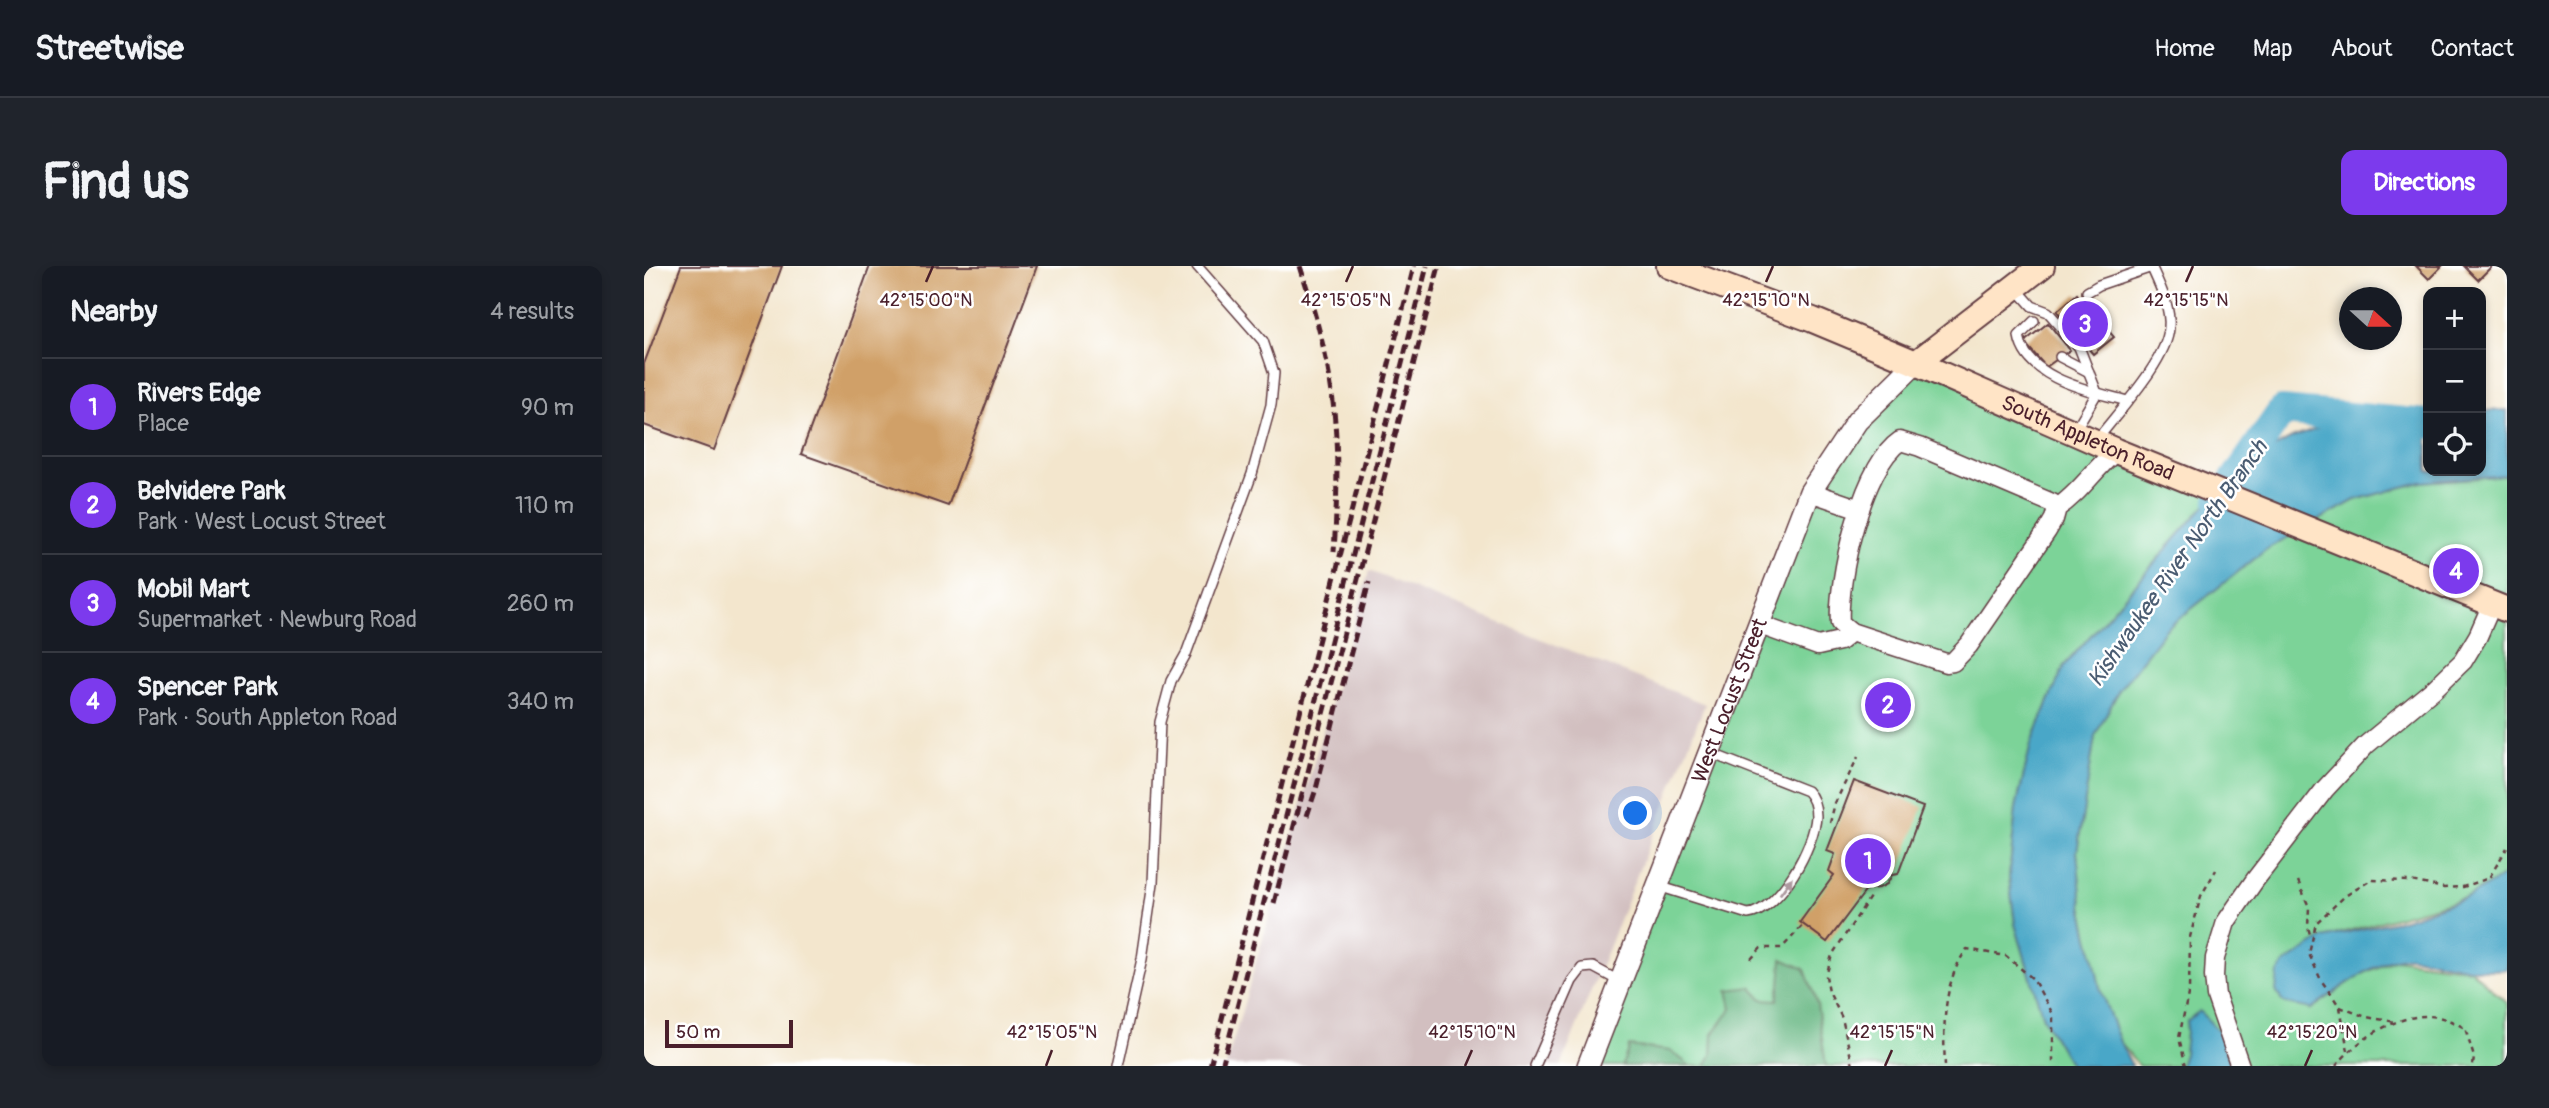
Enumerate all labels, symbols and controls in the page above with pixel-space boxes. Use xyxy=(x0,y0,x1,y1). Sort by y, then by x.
text: Streetwise xyxy=(35,28,184,69)
text: Home xyxy=(2154,34,2215,63)
text: Map xyxy=(2253,34,2293,63)
text: About xyxy=(2331,34,2393,63)
text: Contact xyxy=(2431,34,2514,63)
button: Directions xyxy=(2341,150,2507,215)
text: Find us xyxy=(42,152,189,213)
north arrow xyxy=(2339,287,2402,350)
map controls xyxy=(2423,287,2486,476)
button: + xyxy=(2423,287,2486,350)
text: 42°15'00"N xyxy=(880,289,972,312)
text: 42°15'05"N xyxy=(1301,289,1391,312)
text: 42°15'10"N xyxy=(1722,289,1810,312)
text: 42°15'15"N xyxy=(2143,289,2229,312)
text: Nearby xyxy=(70,293,157,330)
text: 4 results xyxy=(490,297,574,326)
pin: 3 xyxy=(2062,298,2108,350)
button: − xyxy=(2423,350,2486,413)
text: Rivers Edge xyxy=(137,377,261,409)
street label: South Appleton Road xyxy=(1997,389,2178,487)
text: 1 xyxy=(89,393,98,422)
text: 90 m xyxy=(521,393,574,422)
text: Place xyxy=(137,409,189,438)
button: locate xyxy=(2423,413,2486,476)
water label: Kishwaukee River North Branch xyxy=(2081,433,2274,692)
text: Belvidere Park xyxy=(137,475,286,507)
text: 2 xyxy=(87,491,99,520)
text: 110 m xyxy=(515,491,574,520)
text: Park · West Locust Street xyxy=(137,507,386,536)
pin: 4 xyxy=(2433,545,2479,597)
text: Mobil Mart xyxy=(137,573,249,605)
text: 3 xyxy=(87,589,99,618)
text: 260 m xyxy=(507,589,574,618)
text: Supermarket · Newburg Road xyxy=(137,605,417,634)
street label: West Locust Street xyxy=(1686,614,1774,787)
text: Spencer Park xyxy=(137,671,278,703)
pin: 2 xyxy=(1865,679,1911,731)
text: 4 xyxy=(86,687,100,716)
text: 340 m xyxy=(507,687,574,716)
text: Park · South Appleton Road xyxy=(137,703,398,732)
your location xyxy=(1618,796,1652,830)
pin: 1 xyxy=(1845,835,1891,887)
one-way arrow xyxy=(1778,877,1792,895)
scale bar xyxy=(665,1017,793,1049)
text: 50 m xyxy=(676,1020,720,1044)
text: 42°15'05"N xyxy=(1007,1021,1097,1044)
text: 42°15'10"N xyxy=(1428,1021,1516,1044)
text: 42°15'15"N xyxy=(1849,1021,1935,1044)
text: 42°15'20"N xyxy=(2267,1021,2357,1044)

